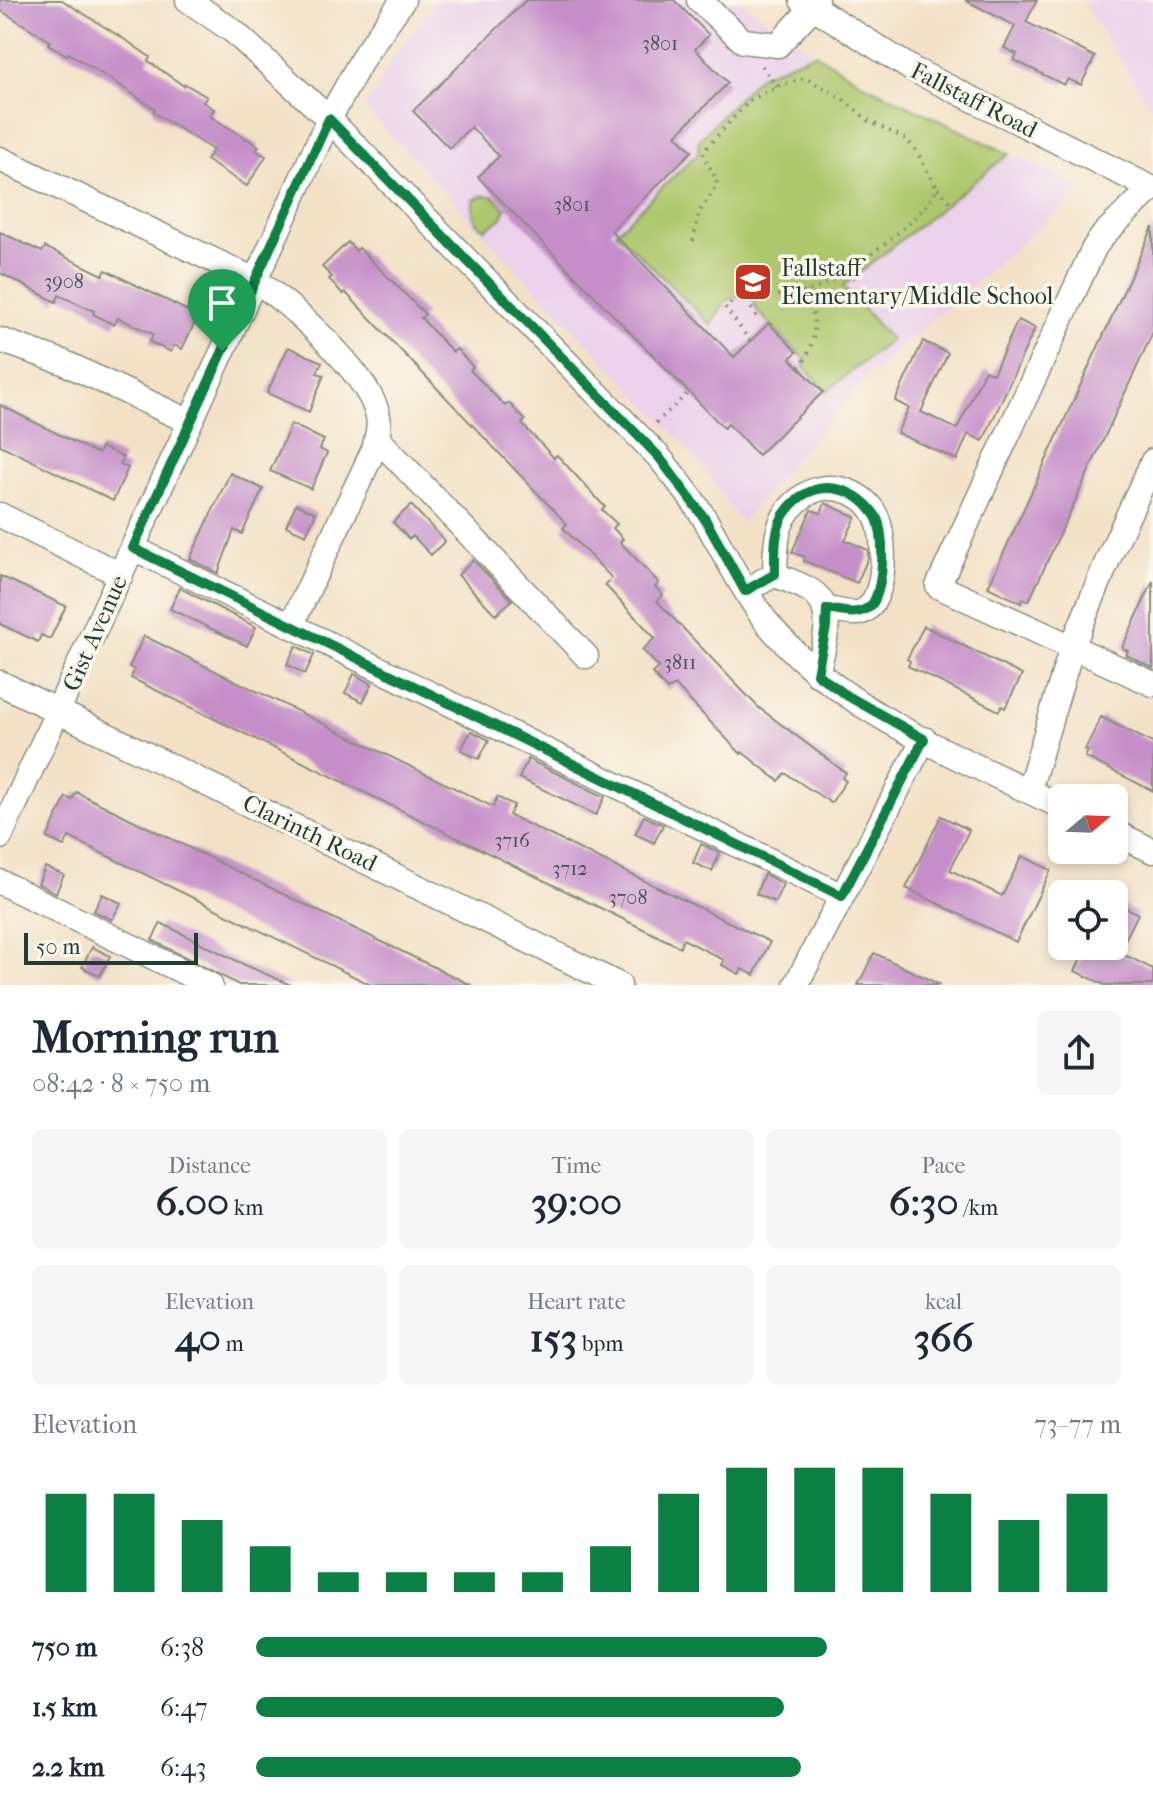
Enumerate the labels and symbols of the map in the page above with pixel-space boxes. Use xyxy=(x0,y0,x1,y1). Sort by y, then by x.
house number: 3801 xyxy=(642,32,678,55)
street label: Fallstaff Road xyxy=(906,56,1043,144)
house number: 3801 xyxy=(554,193,590,216)
place label: Fallstaff Elementary/Middle School xyxy=(781,254,1054,310)
school or university icon: Fallstaff Elementary/Middle School xyxy=(732,261,774,303)
pin xyxy=(188,269,256,351)
house number: 3908 xyxy=(44,270,84,293)
street label: Gist Avenue xyxy=(57,571,133,695)
house number: 3811 xyxy=(664,651,696,674)
north arrow xyxy=(1048,784,1128,864)
street label: Clarinth Road xyxy=(238,789,382,878)
house number: 3716 xyxy=(494,829,530,852)
house number: 3712 xyxy=(552,857,588,880)
house number: 3708 xyxy=(609,886,647,909)
scale bar xyxy=(24,929,198,965)

